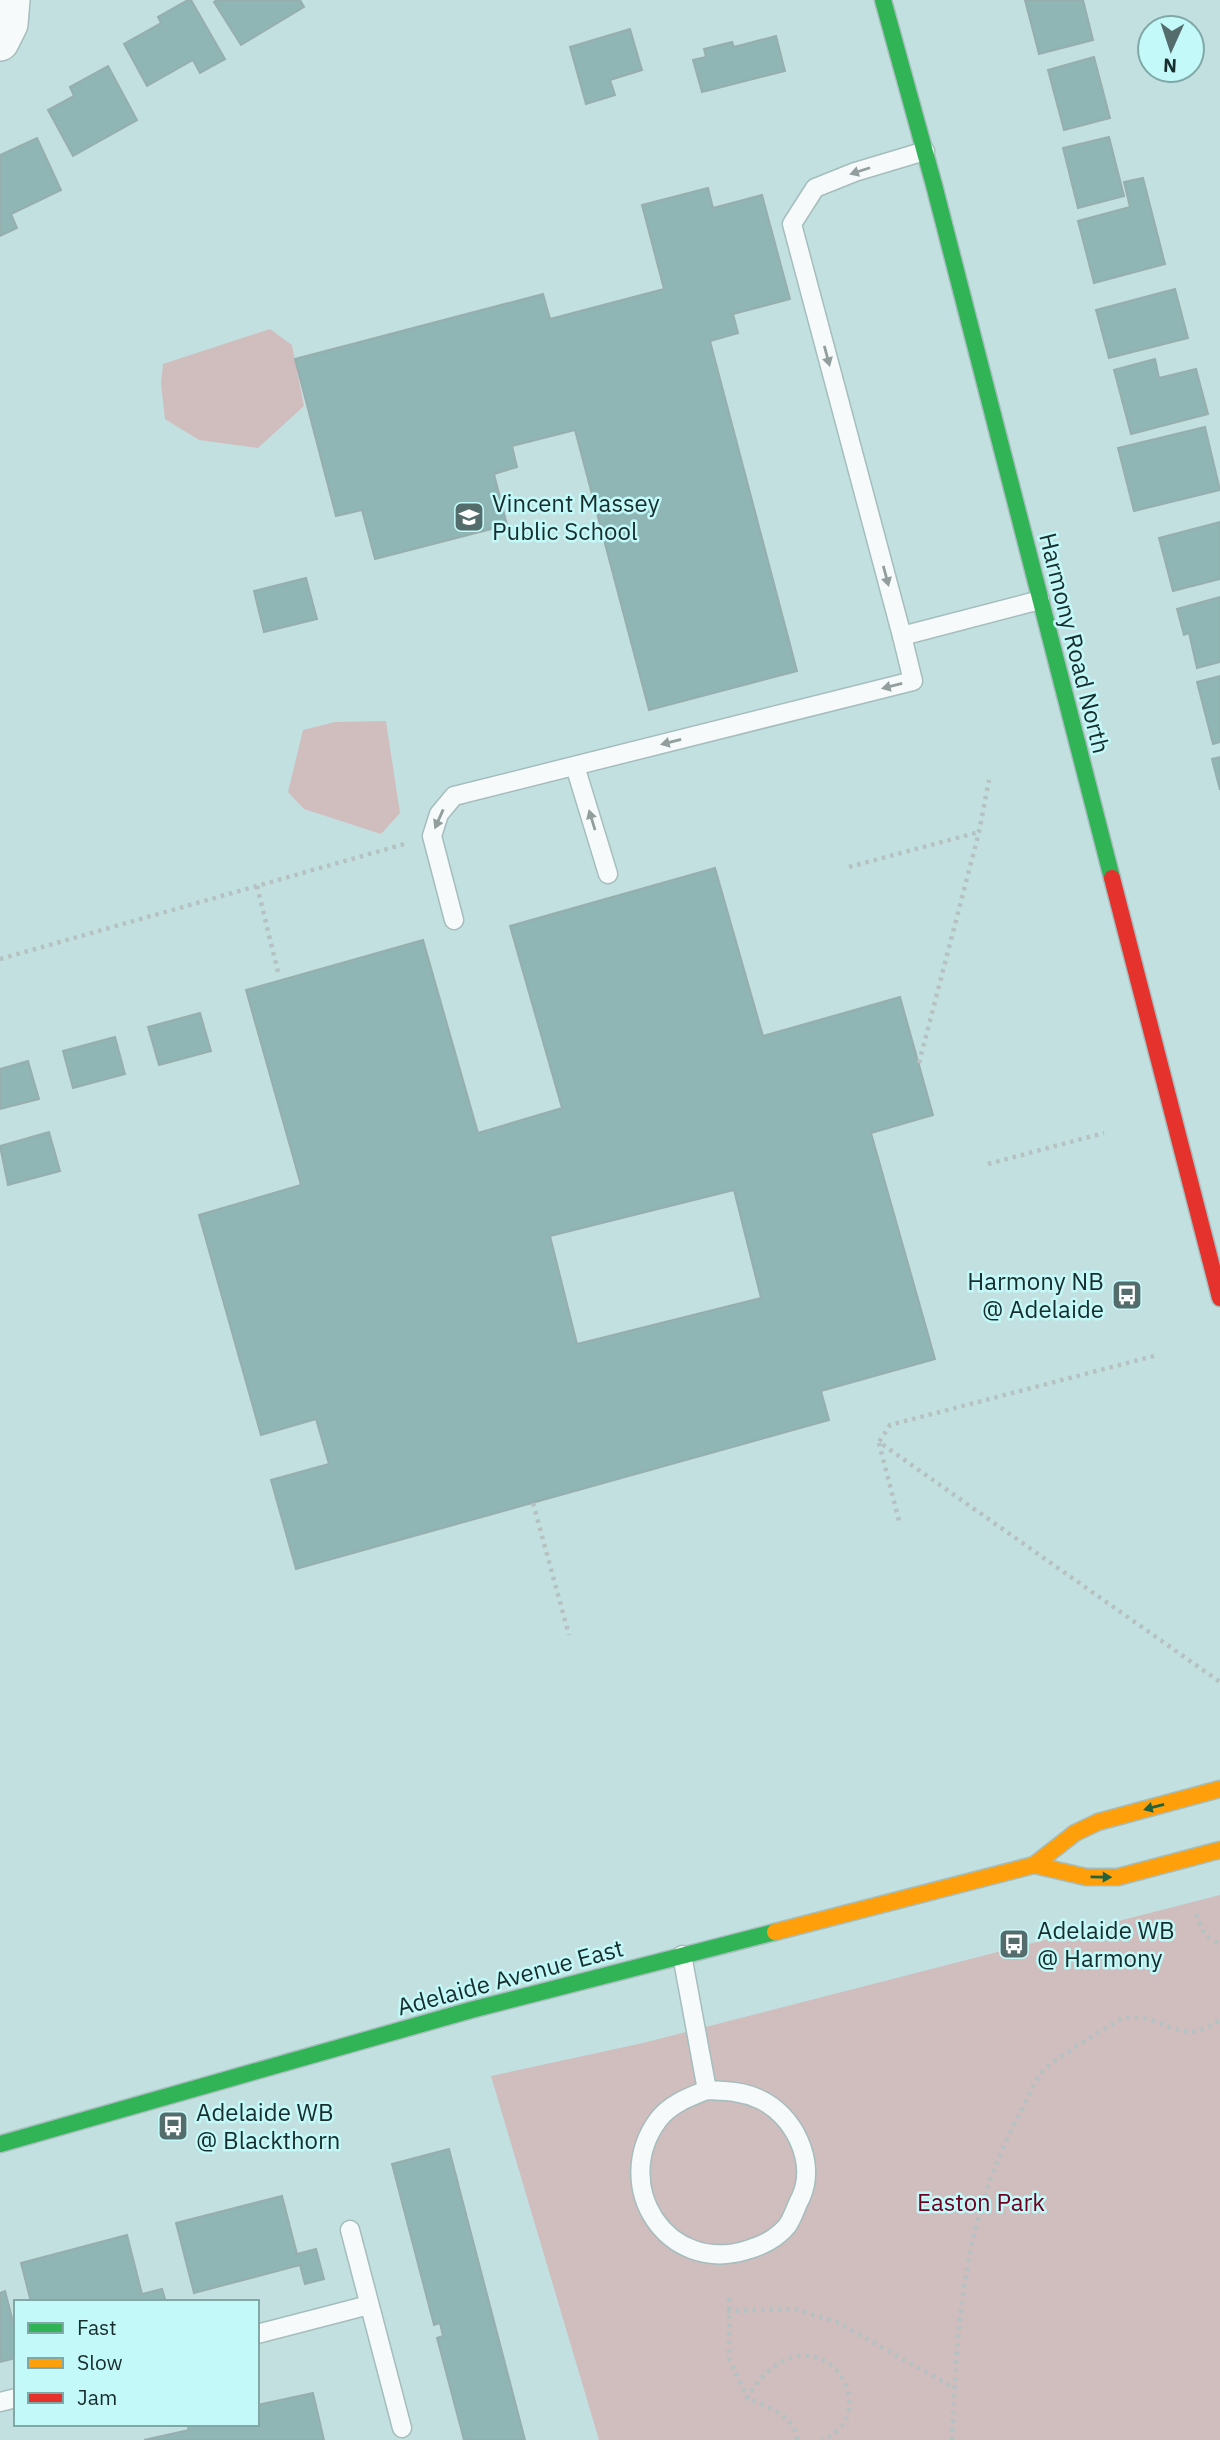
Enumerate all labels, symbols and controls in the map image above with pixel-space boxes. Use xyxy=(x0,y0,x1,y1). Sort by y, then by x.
north arrow xyxy=(1136,14,1206,84)
text: N xyxy=(1163,54,1178,78)
one-way arrow xyxy=(849,166,870,176)
one-way arrow xyxy=(822,345,833,367)
place label: Vincent Massey Public School xyxy=(492,487,660,547)
school or university icon: Vincent Massey Public School xyxy=(452,500,486,534)
street label: Harmony Road North xyxy=(1032,529,1118,757)
one-way arrow xyxy=(881,565,892,587)
one-way arrow xyxy=(881,681,903,692)
one-way arrow xyxy=(660,737,682,748)
one-way arrow xyxy=(433,809,445,829)
one-way arrow xyxy=(586,809,596,830)
place label: Harmony NB @ Adelaide xyxy=(967,1265,1104,1325)
bus stop icon: Harmony NB @ Adelaide xyxy=(1110,1278,1144,1312)
one-way arrow xyxy=(1143,1802,1164,1812)
one-way arrow xyxy=(1090,1871,1112,1883)
place label: Adelaide WB @ Harmony xyxy=(1037,1914,1175,1974)
bus stop icon: Adelaide WB @ Harmony xyxy=(997,1927,1031,1961)
street label: Adelaide Avenue East xyxy=(393,1931,627,2023)
place label: Adelaide WB @ Blackthorn xyxy=(196,2096,340,2156)
bus stop icon: Adelaide WB @ Blackthorn xyxy=(156,2109,190,2143)
park label: Easton Park xyxy=(917,2186,1045,2218)
legend xyxy=(14,2300,259,2426)
text: Fast xyxy=(77,2313,117,2341)
text: Slow xyxy=(77,2348,123,2376)
text: Jam xyxy=(77,2383,117,2411)

